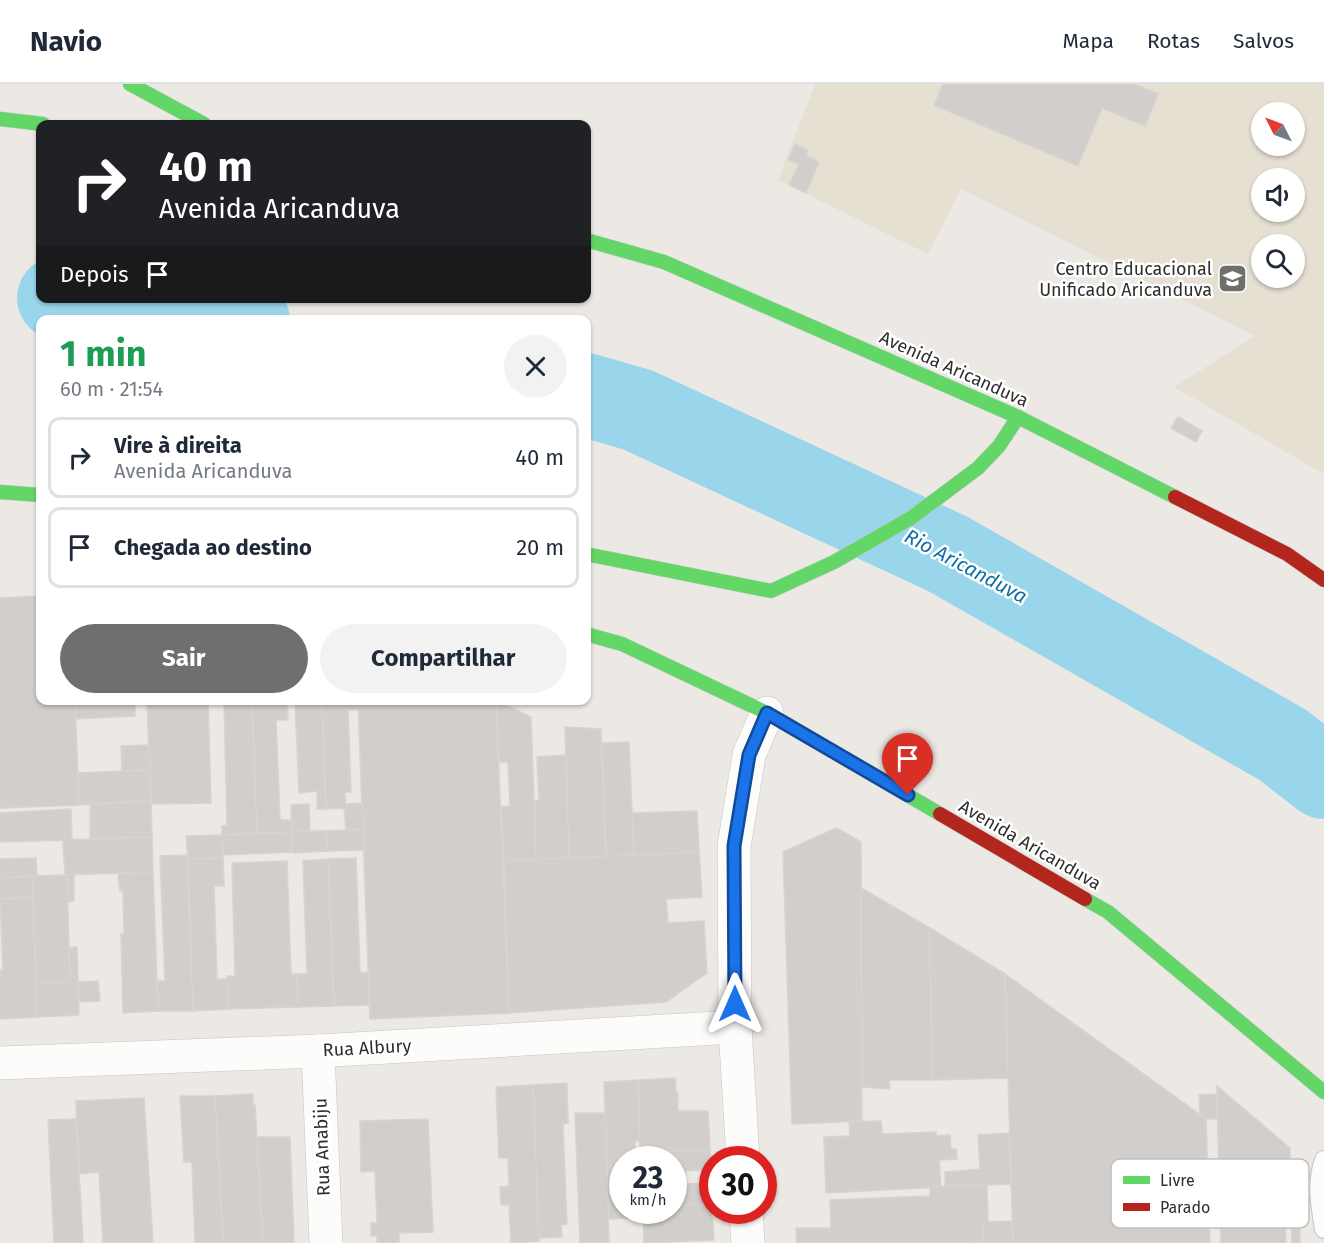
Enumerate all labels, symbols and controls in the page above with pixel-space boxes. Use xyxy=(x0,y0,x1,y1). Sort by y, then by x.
text: Navio xyxy=(30,25,102,58)
text: Mapa xyxy=(1063,28,1114,54)
text: Rotas xyxy=(1147,28,1200,54)
text: Salvos xyxy=(1233,28,1294,54)
north arrow xyxy=(1251,102,1305,156)
map controls xyxy=(1251,102,1305,288)
text: 40 m xyxy=(159,142,253,192)
icon: right xyxy=(60,144,138,222)
button: sound xyxy=(1251,168,1305,222)
text: Avenida Aricanduva xyxy=(159,193,400,225)
button: search xyxy=(1251,234,1305,288)
icon: arrive xyxy=(141,258,174,291)
place label: Centro Educacional Unificado Aricanduva xyxy=(1039,258,1212,301)
text: Depois xyxy=(60,261,129,288)
school or university icon: Centro Educacional Unificado Aricanduva xyxy=(1217,263,1249,295)
street label: Avenida Aricanduva xyxy=(876,326,1032,412)
text: 1 min xyxy=(60,332,147,376)
button: close xyxy=(504,335,567,398)
text: 60 m · 21:54 xyxy=(60,377,163,401)
text: Vire à direita xyxy=(114,432,242,459)
icon: right xyxy=(63,441,96,474)
text: 40 m xyxy=(515,444,564,471)
text: Avenida Aricanduva xyxy=(114,459,292,483)
water label: Rio Aricanduva xyxy=(901,524,1031,608)
icon: arrive xyxy=(63,531,96,564)
text: Chegada ao destino xyxy=(114,534,312,561)
text: 20 m xyxy=(516,534,564,561)
button: Sair xyxy=(60,624,308,693)
button: Compartilhar xyxy=(320,624,567,693)
pin xyxy=(882,733,933,795)
icon: arrive xyxy=(891,742,924,775)
street label: Avenida Aricanduva xyxy=(955,795,1105,895)
position arrow xyxy=(703,972,767,1036)
street label: Rua Albury xyxy=(322,1035,412,1061)
street label: Rua Anabiju xyxy=(309,1098,335,1196)
speed limit sign: 30 xyxy=(699,1146,777,1224)
legend xyxy=(1111,1159,1309,1228)
text: 23 xyxy=(633,1160,663,1196)
text: Livre xyxy=(1160,1171,1195,1190)
text: km/h xyxy=(629,1191,667,1209)
text: Parado xyxy=(1160,1198,1210,1217)

